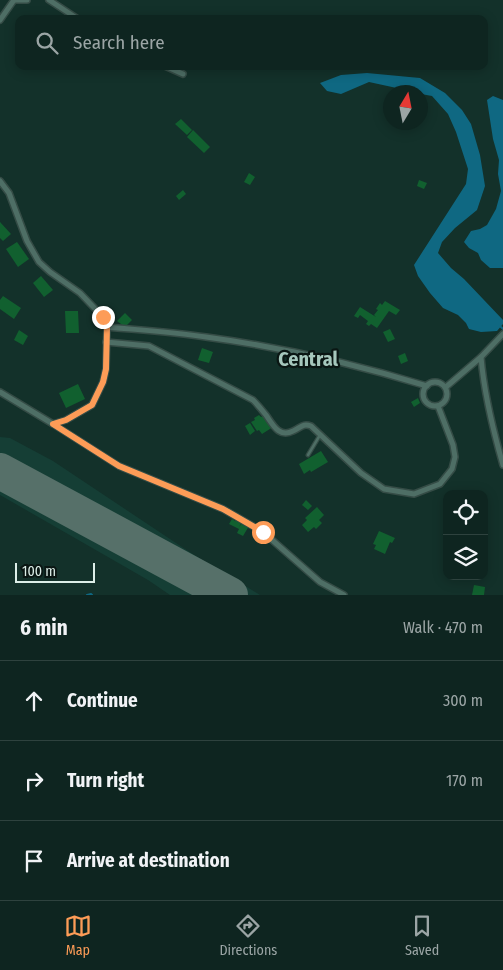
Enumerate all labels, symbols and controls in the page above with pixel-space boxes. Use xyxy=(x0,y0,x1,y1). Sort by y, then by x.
search box xyxy=(15,15,488,70)
icon: search xyxy=(33,29,61,57)
text: Search here xyxy=(73,31,165,54)
north arrow xyxy=(383,85,428,130)
route end xyxy=(92,306,115,329)
district label: Central xyxy=(278,347,338,371)
map controls xyxy=(443,490,488,580)
button: locate xyxy=(443,490,488,535)
route start xyxy=(252,521,275,544)
button: layers xyxy=(443,535,488,580)
scale bar xyxy=(15,560,95,583)
text: 100 m xyxy=(22,563,56,580)
text: 6 min xyxy=(20,615,68,641)
text: Walk · 470 m xyxy=(403,618,483,637)
icon: ahead xyxy=(20,687,48,715)
text: Continue xyxy=(67,689,138,712)
text: 300 m xyxy=(443,691,483,710)
icon: right xyxy=(20,767,48,795)
text: Turn right xyxy=(67,769,144,792)
text: 170 m xyxy=(446,771,483,790)
icon: arrive xyxy=(20,847,48,875)
text: Arrive at destination xyxy=(67,849,230,872)
tab: Map xyxy=(64,912,92,959)
tab: Directions xyxy=(219,912,277,959)
tab: Saved xyxy=(405,912,439,959)

